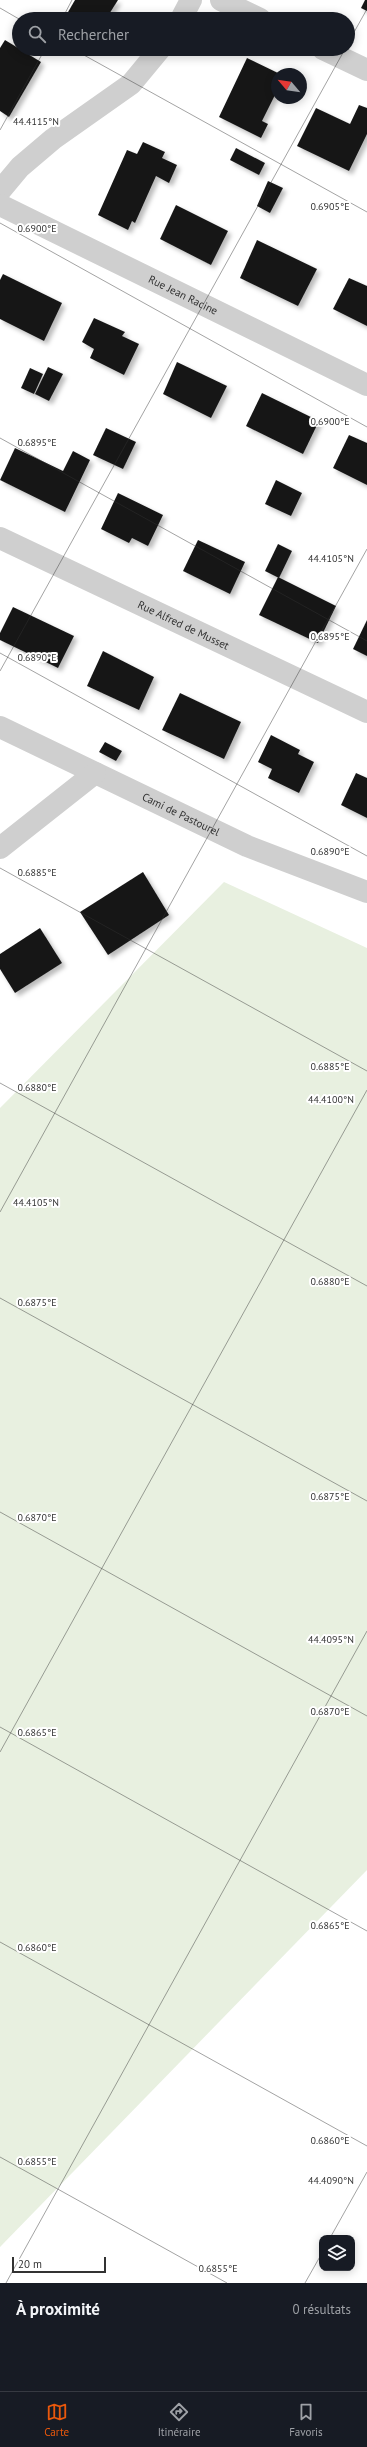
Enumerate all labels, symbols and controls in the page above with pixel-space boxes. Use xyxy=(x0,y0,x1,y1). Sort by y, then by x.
search box xyxy=(12,12,355,56)
icon: search xyxy=(26,23,48,45)
text: Rechercher xyxy=(58,25,129,44)
north arrow xyxy=(271,68,307,104)
text: 44.4115°N xyxy=(13,115,59,128)
text: 0.6905°E xyxy=(311,200,350,213)
text: 0.6900°E xyxy=(18,222,57,235)
street label: Rue Jean Racine xyxy=(146,272,221,318)
text: 0.6900°E xyxy=(311,415,350,428)
text: 0.6895°E xyxy=(18,436,57,449)
text: 44.4105°N xyxy=(308,552,354,565)
street label: Rue Alfred de Musset xyxy=(135,597,232,653)
text: 0.6895°E xyxy=(311,630,350,643)
text: 0.6890°E xyxy=(18,651,57,664)
street label: Cami de Pastourel xyxy=(140,790,223,839)
text: 0.6890°E xyxy=(311,845,350,858)
text: 0.6885°E xyxy=(18,866,57,879)
text: 0.6885°E xyxy=(311,1060,350,1073)
text: 0.6880°E xyxy=(18,1081,57,1094)
text: 44.4100°N xyxy=(308,1093,354,1106)
text: 44.4105°N xyxy=(13,1196,59,1209)
text: 0.6880°E xyxy=(311,1275,350,1288)
text: 0.6875°E xyxy=(18,1296,57,1309)
text: 0.6875°E xyxy=(311,1490,350,1503)
text: 0.6870°E xyxy=(18,1511,57,1524)
text: 44.4095°N xyxy=(308,1633,354,1646)
text: 0.6870°E xyxy=(311,1705,350,1718)
text: 0.6865°E xyxy=(18,1726,57,1739)
text: 0.6865°E xyxy=(311,1919,350,1932)
text: 0.6860°E xyxy=(18,1941,57,1954)
text: 0.6860°E xyxy=(311,2134,350,2147)
text: 0.6855°E xyxy=(18,2155,57,2168)
text: 44.4090°N xyxy=(308,2174,354,2187)
map controls xyxy=(319,2235,355,2271)
button: layers xyxy=(319,2235,355,2271)
scale bar xyxy=(12,2255,106,2274)
text: 20 m xyxy=(18,2257,42,2271)
text: 0.6855°E xyxy=(199,2262,238,2275)
text: À proximité xyxy=(16,2298,100,2320)
text: 0 résultats xyxy=(292,2301,351,2318)
tab: Carte xyxy=(44,2401,69,2439)
tab: Itinéraire xyxy=(158,2401,201,2439)
tab: Favoris xyxy=(289,2401,323,2439)

